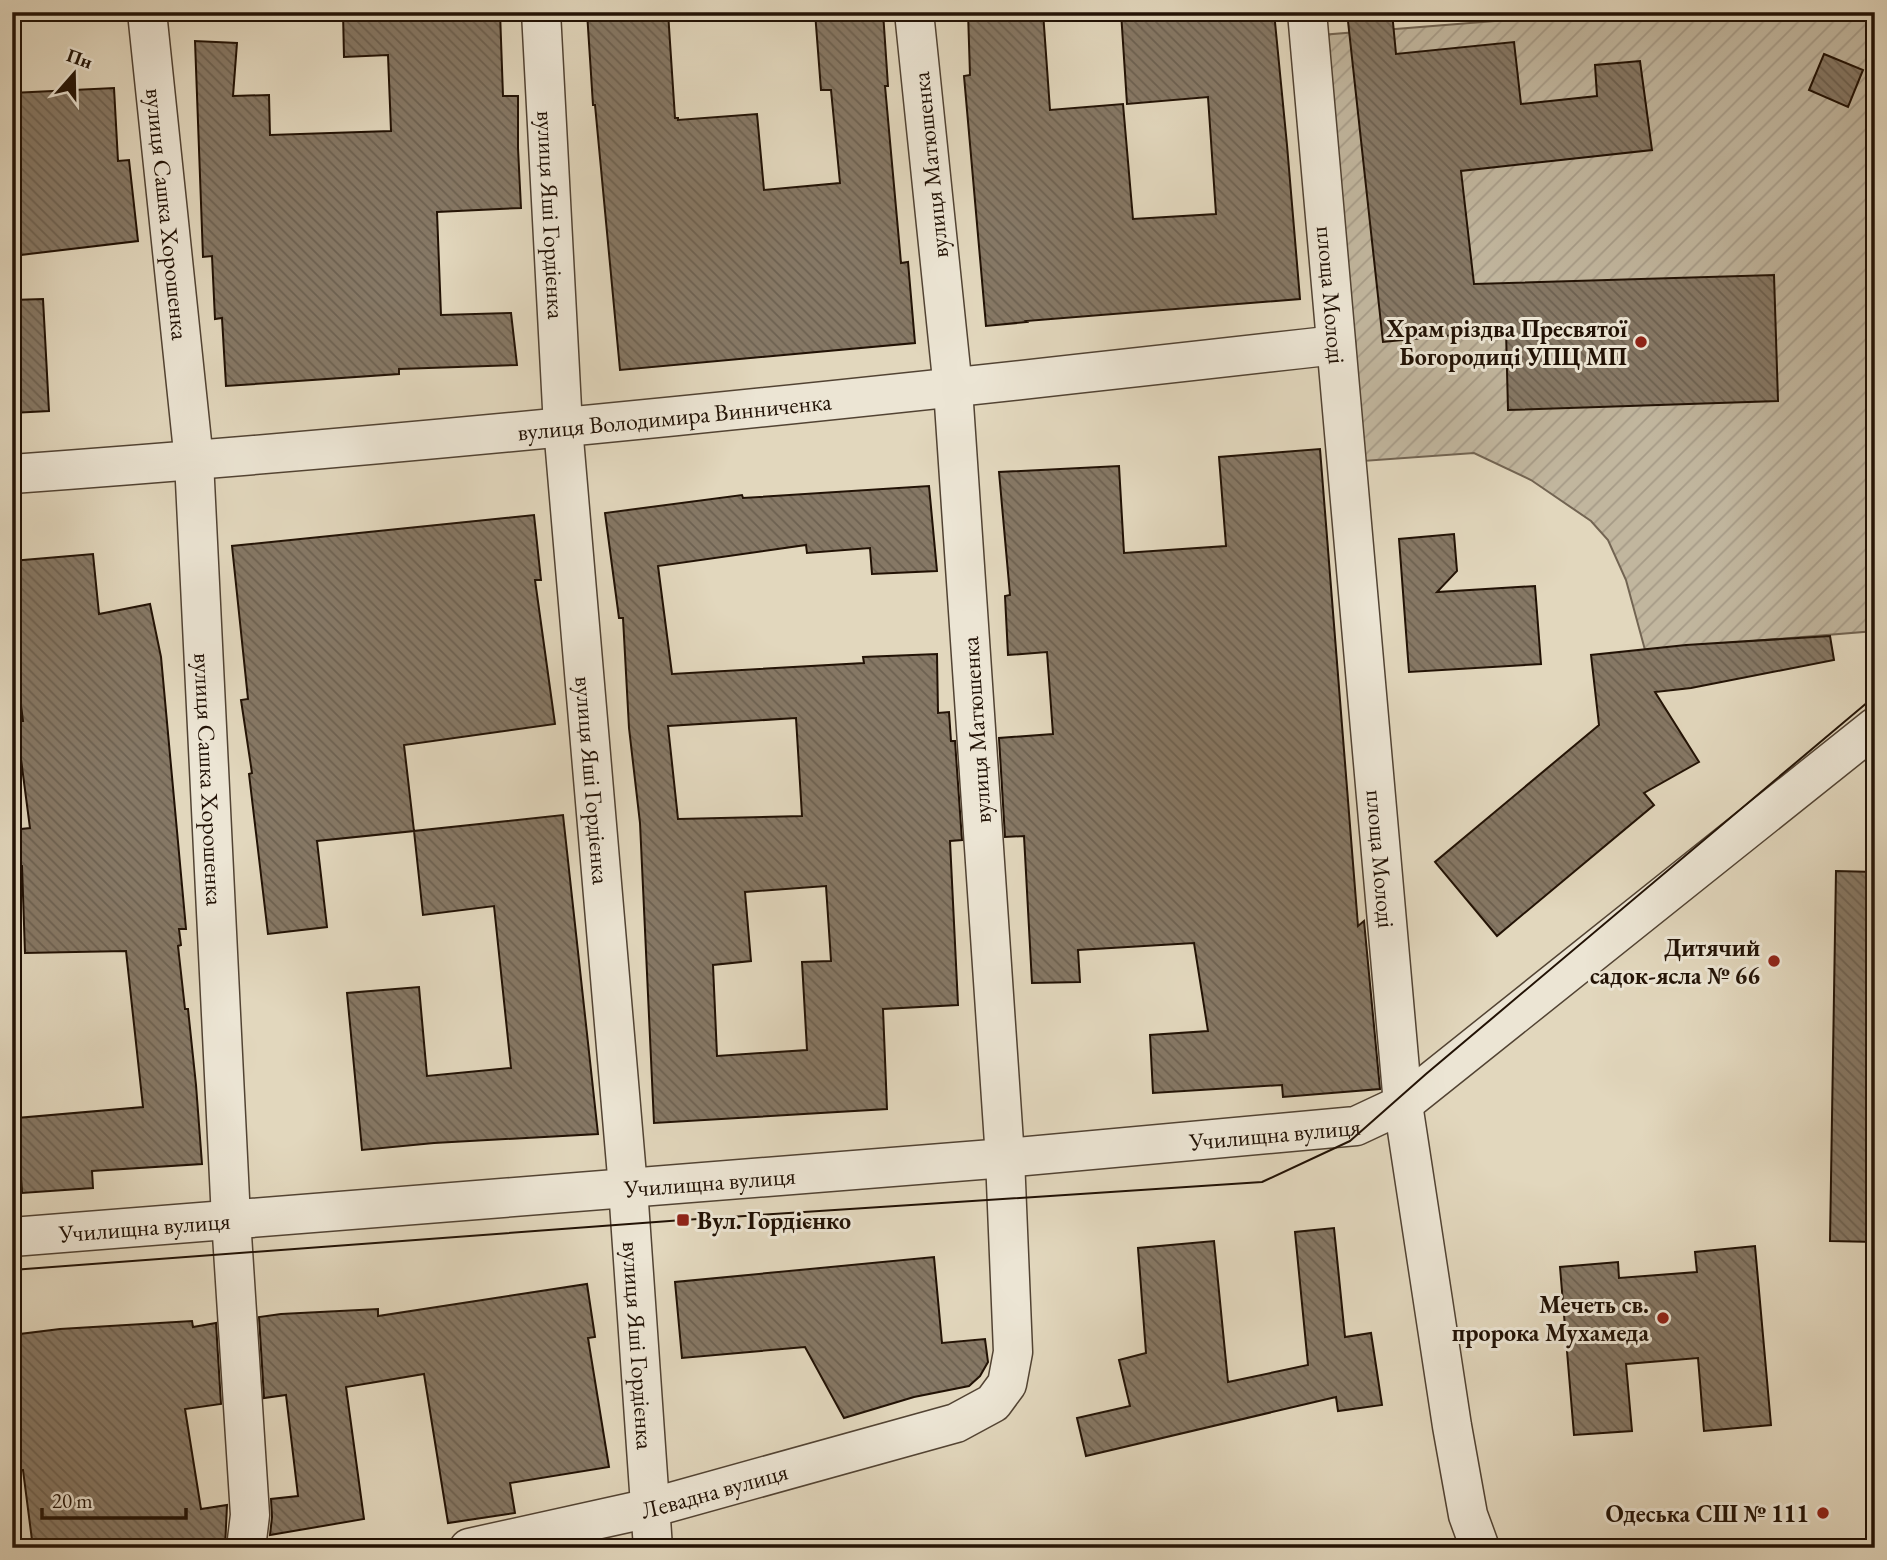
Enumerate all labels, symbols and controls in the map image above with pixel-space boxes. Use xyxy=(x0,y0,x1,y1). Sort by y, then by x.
north arrow xyxy=(38,38,108,108)
text: Пн xyxy=(63,42,96,75)
street label: вулиця Матюшенка xyxy=(905,70,955,260)
street label: вулиця Сашка Хорошенка xyxy=(140,86,197,342)
street label: вулиця Яші Гордієнка xyxy=(531,110,573,320)
street label: площа Молоді xyxy=(1310,225,1353,365)
place label: Храм різдва Пресвятої Богородиці УПЦ МП xyxy=(1386,313,1628,372)
marker: Храм різдва Пресвятої Богородиці УПЦ МП xyxy=(1633,334,1649,350)
street label: вулиця Володимира Винниченка xyxy=(516,385,833,447)
street label: вулиця Матюшенка xyxy=(954,635,998,825)
street label: вулиця Сашка Хорошенка xyxy=(188,652,231,907)
street label: вулиця Яші Гордієнка xyxy=(569,675,618,886)
street label: площа Молоді xyxy=(1360,788,1403,929)
place label: Дитячий садок-ясла № 66 xyxy=(1590,932,1760,991)
marker: Дитячий садок-ясла № 66 xyxy=(1766,953,1782,969)
street label: Училищна вулиця xyxy=(1187,1110,1362,1157)
street label: Училищна вулиця xyxy=(622,1159,797,1204)
street label: Училищна вулиця xyxy=(57,1204,232,1249)
place label: Вул. Гордієнко xyxy=(697,1205,851,1237)
marker: Вул. Гордієнко xyxy=(675,1212,691,1228)
street label: вулиця Яші Гордієнка xyxy=(616,1240,662,1451)
place label: Мечеть св. пророка Мухамеда xyxy=(1452,1289,1649,1349)
marker: Мечеть св. пророка Мухамеда xyxy=(1655,1310,1671,1326)
street label: Левадна вулиця xyxy=(638,1455,791,1525)
scale bar xyxy=(42,1476,186,1520)
text: 20 m xyxy=(52,1487,93,1514)
place label: Одеська СШ № 111 xyxy=(1606,1498,1809,1529)
marker: Одеська СШ № 111 xyxy=(1815,1505,1831,1521)

